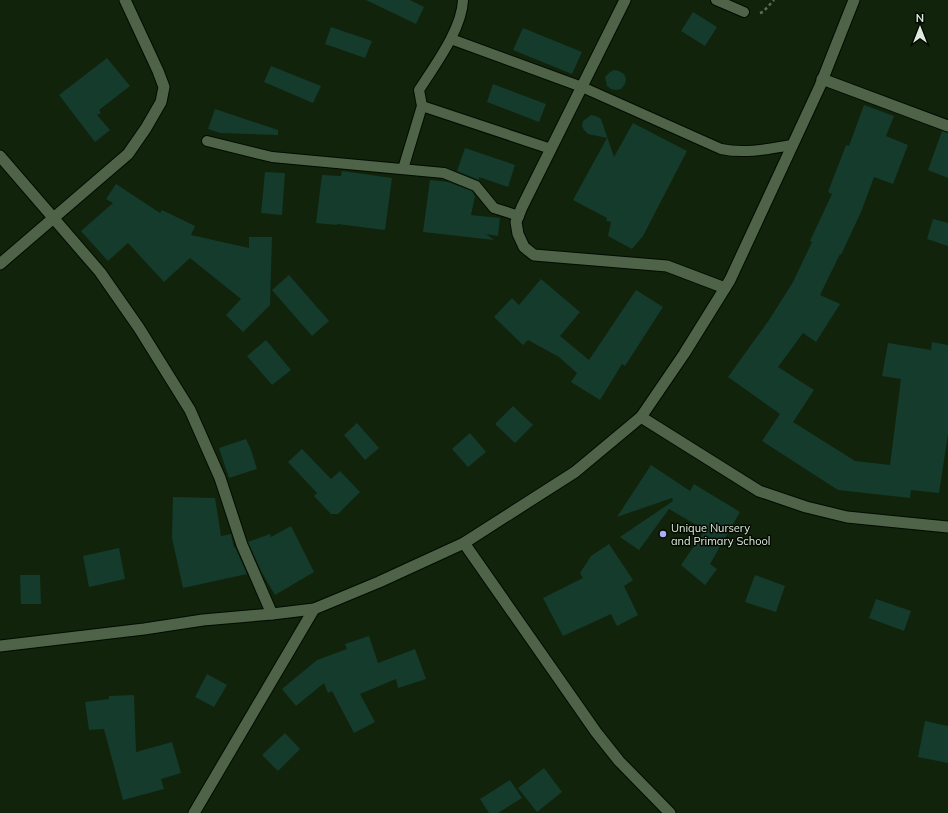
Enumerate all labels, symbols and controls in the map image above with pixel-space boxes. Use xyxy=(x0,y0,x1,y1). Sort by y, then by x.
north arrow xyxy=(900,8,940,48)
text: N xyxy=(916,11,924,25)
place label: Unique Nursery and Primary School xyxy=(671,521,770,548)
marker: Unique Nursery and Primary School xyxy=(658,529,668,539)

